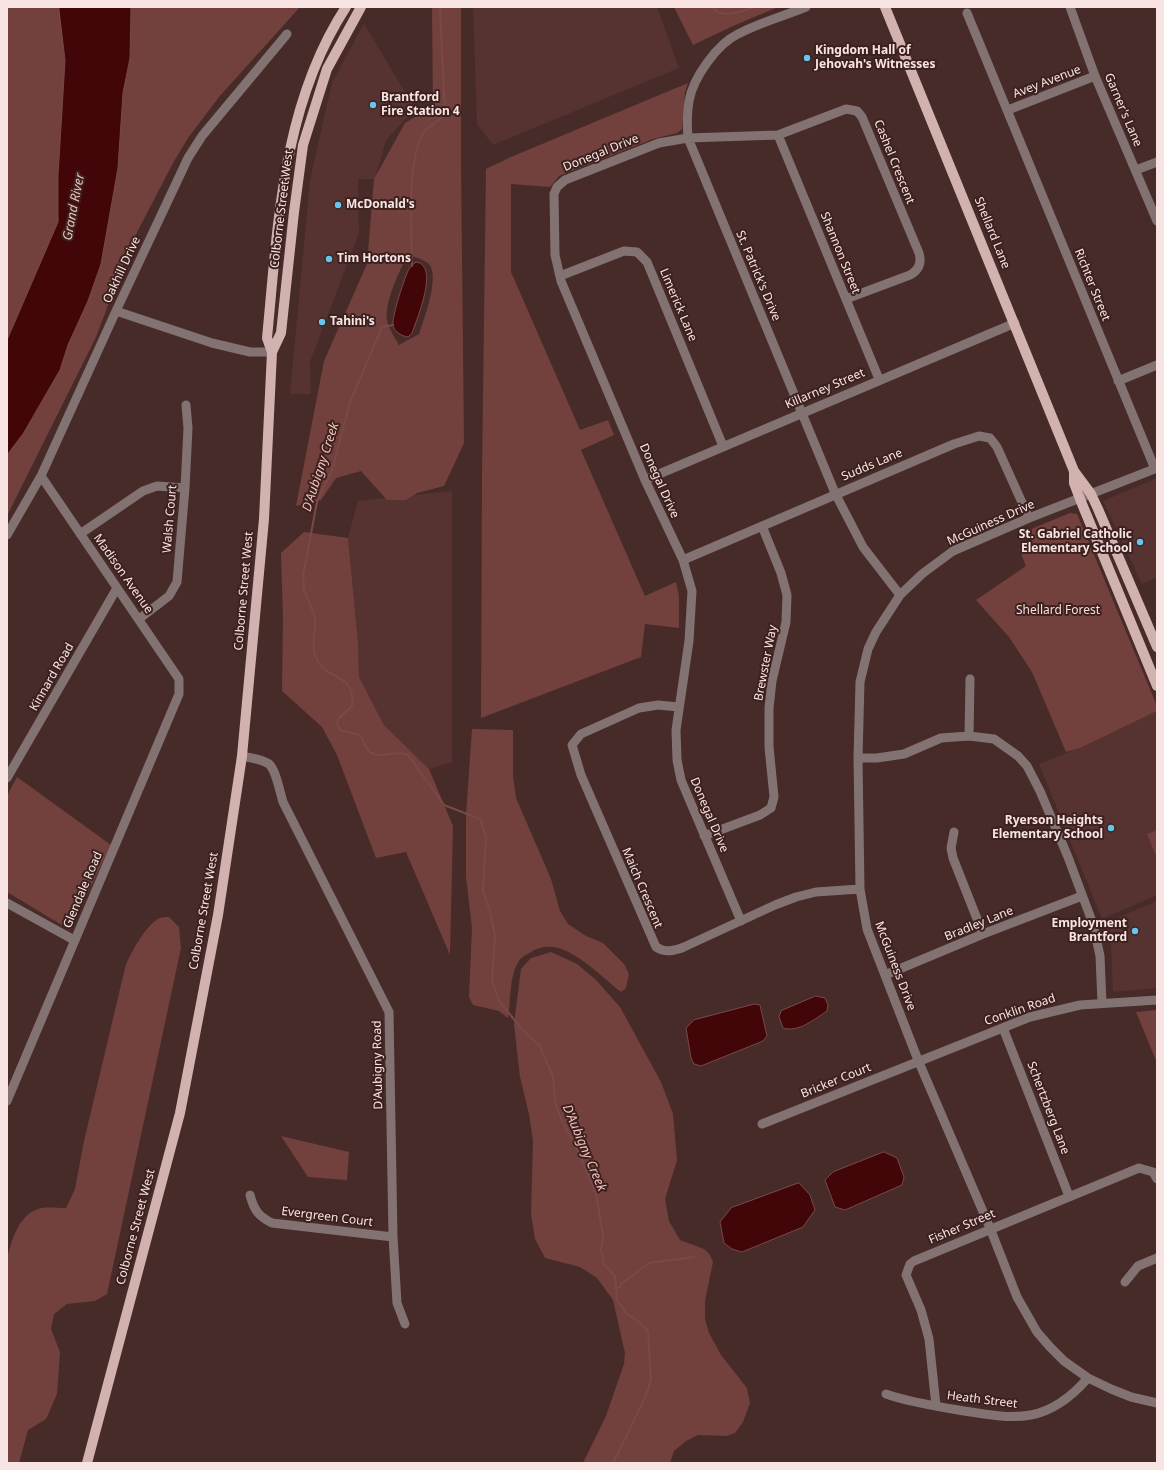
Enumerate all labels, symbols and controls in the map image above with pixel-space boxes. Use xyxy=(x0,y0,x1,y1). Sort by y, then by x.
place label: Kingdom Hall of Jehovah's Witnesses xyxy=(815,44,935,72)
marker: Kingdom Hall of Jehovah's Witnesses xyxy=(802,53,812,63)
street label: Avey Avenue xyxy=(1011,62,1083,102)
street label: Garner's Lane xyxy=(1101,71,1145,149)
place label: Brantford Fire Station 4 xyxy=(381,91,460,119)
marker: Brantford Fire Station 4 xyxy=(368,100,378,110)
street label: Cashel Crescent xyxy=(871,118,917,206)
street label: Donegal Drive xyxy=(561,131,641,175)
street label: Colborne Street West xyxy=(268,149,296,269)
water label: Grand River xyxy=(60,172,88,242)
street label: Shellard Lane xyxy=(971,195,1013,271)
place label: McDonald's xyxy=(346,198,415,212)
marker: McDonald's xyxy=(333,200,343,210)
street label: Shannon Street xyxy=(817,210,863,296)
street label: St. Patrick's Drive xyxy=(732,229,784,323)
street label: Oakhill Drive xyxy=(100,234,144,306)
street label: Richter Street xyxy=(1071,247,1113,323)
place label: Tim Hortons xyxy=(337,252,411,266)
marker: Tim Hortons xyxy=(324,254,334,264)
street label: Limerick Lane xyxy=(656,266,700,344)
place label: Tahini's xyxy=(330,315,375,329)
marker: Tahini's xyxy=(317,317,327,327)
street label: Killarney Street xyxy=(783,366,867,412)
water label: D'Aubigny Creek xyxy=(299,420,343,514)
street label: Donegal Drive xyxy=(636,441,682,521)
street label: Sudds Lane xyxy=(839,446,905,484)
street label: Walsh Court xyxy=(160,484,180,554)
street label: McGuiness Drive xyxy=(945,497,1037,549)
place label: St. Gabriel Catholic Elementary School xyxy=(1019,528,1132,556)
street label: Madison Avenue xyxy=(90,531,156,617)
street label: Colborne Street West xyxy=(232,531,256,651)
marker: St. Gabriel Catholic Elementary School xyxy=(1135,537,1145,547)
park label: Shellard Forest xyxy=(1016,604,1100,618)
street label: Brewster Way xyxy=(752,624,780,702)
street label: Kinnard Road xyxy=(27,640,77,714)
street label: Donegal Drive xyxy=(687,775,731,855)
place label: Ryerson Heights Elementary School xyxy=(992,814,1103,842)
marker: Ryerson Heights Elementary School xyxy=(1106,823,1116,833)
street label: Maich Crescent xyxy=(619,846,665,930)
street label: Glendale Road xyxy=(60,849,106,931)
street label: Colborne Street West xyxy=(187,851,221,971)
street label: Bradley Lane xyxy=(943,904,1015,944)
place label: Employment Brantford xyxy=(1051,917,1127,945)
street label: McGuiness Drive xyxy=(871,919,919,1013)
marker: Employment Brantford xyxy=(1130,926,1140,936)
street label: Conklin Road xyxy=(983,991,1057,1029)
street label: D'Aubigny Road xyxy=(370,1020,386,1110)
street label: Bricker Court xyxy=(799,1060,873,1102)
street label: Schertzberg Lane xyxy=(1024,1060,1072,1156)
water label: D'Aubigny Creek xyxy=(559,1102,609,1194)
street label: Colborne Street West xyxy=(114,1168,158,1286)
street label: Evergreen Court xyxy=(280,1204,374,1230)
street label: Fisher Street xyxy=(927,1207,997,1247)
street label: Heath Street xyxy=(946,1389,1018,1411)

